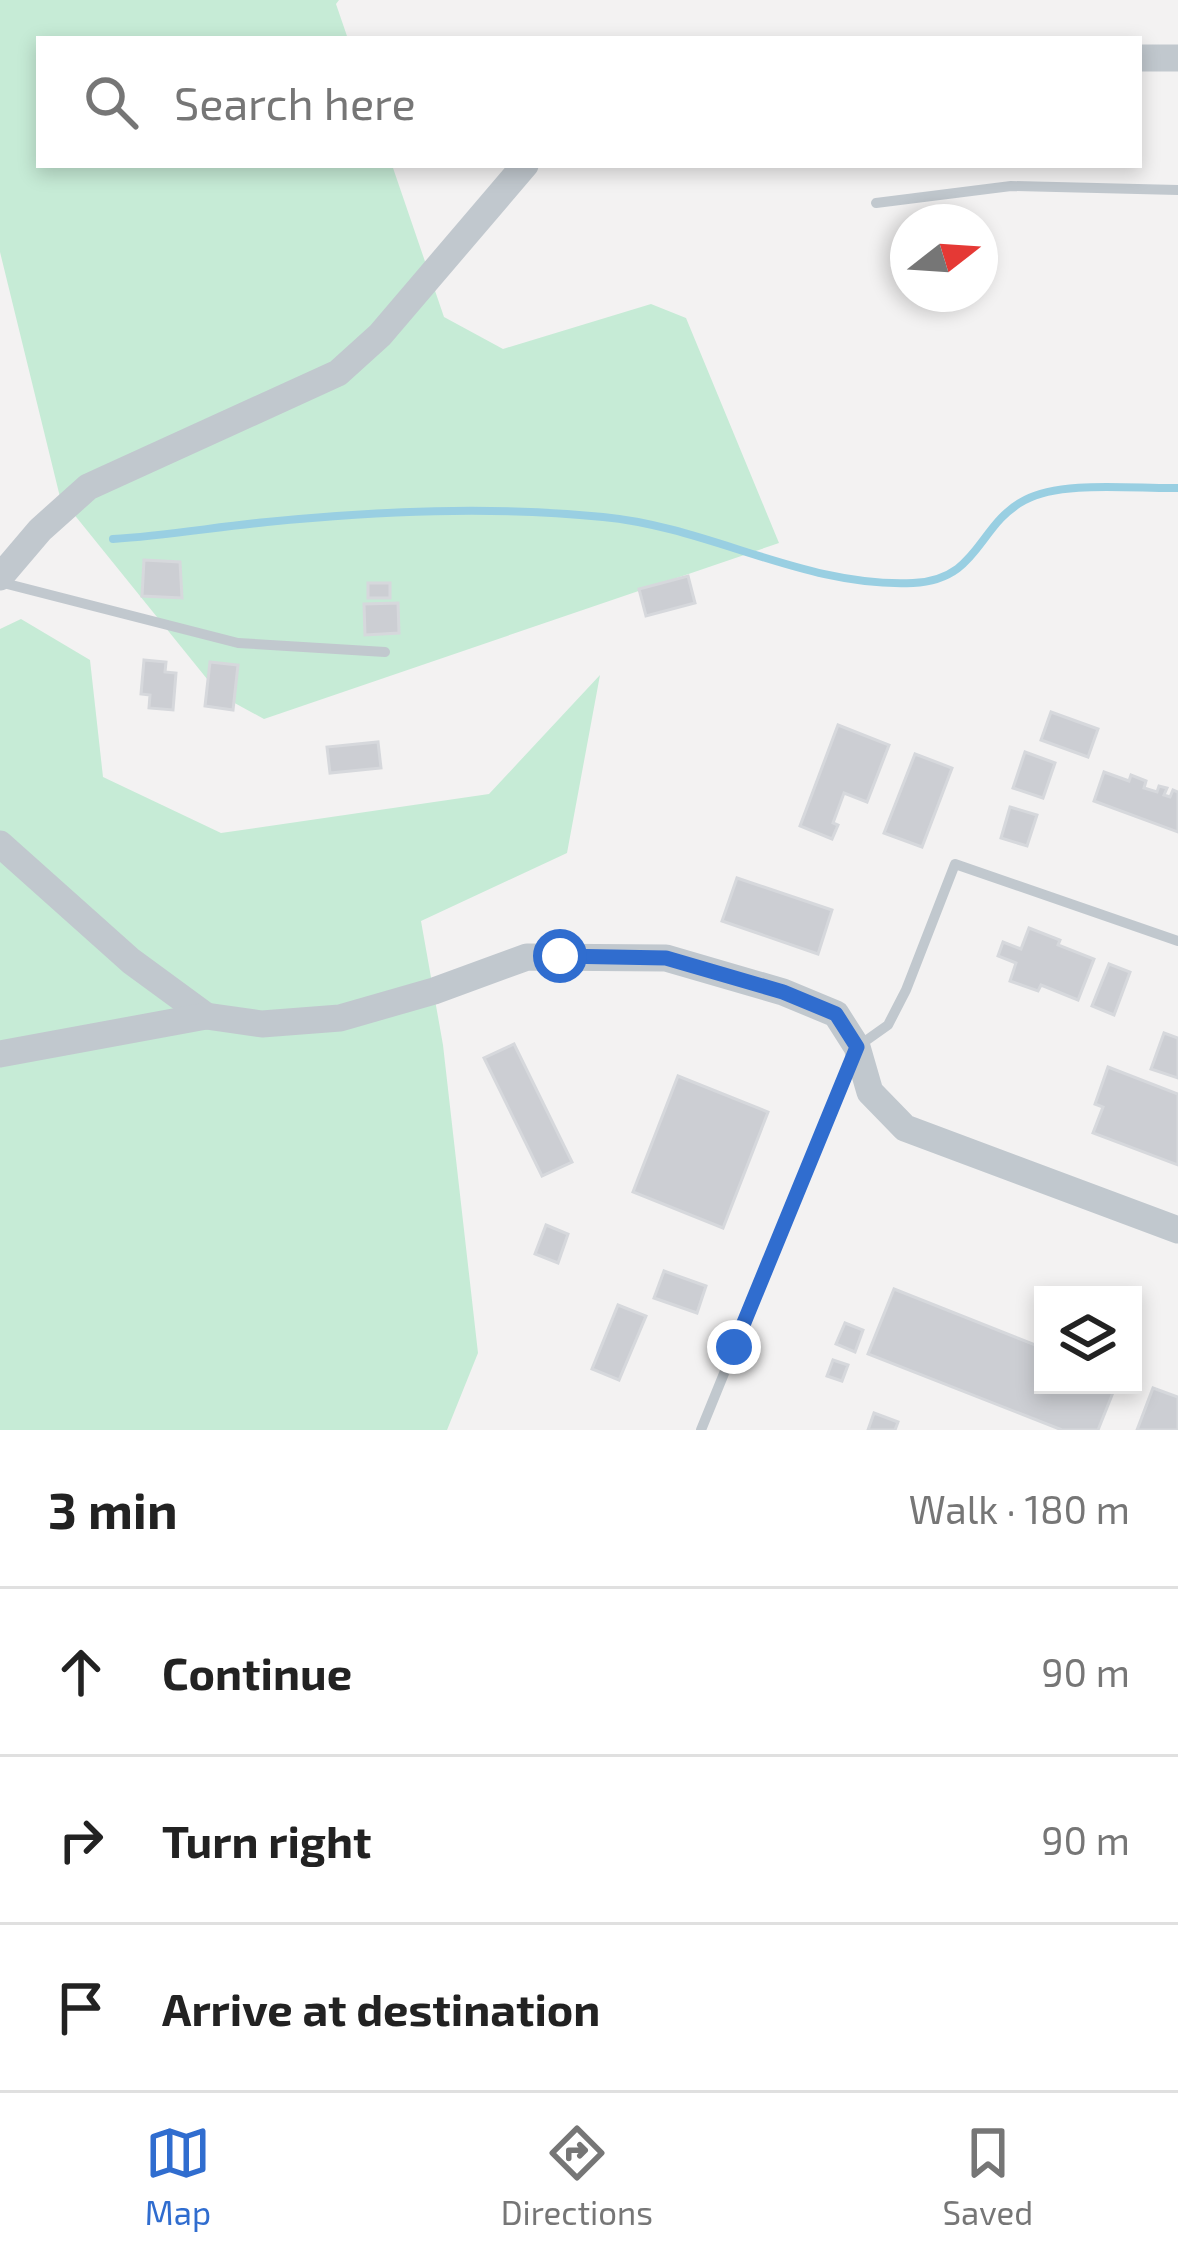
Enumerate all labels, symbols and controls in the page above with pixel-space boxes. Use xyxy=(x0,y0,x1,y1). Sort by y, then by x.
search box xyxy=(36,36,1142,168)
icon: search xyxy=(78,69,144,135)
text: Search here xyxy=(174,75,416,129)
north arrow xyxy=(890,204,998,312)
route start xyxy=(533,929,587,983)
map controls xyxy=(1034,1286,1142,1394)
button: layers xyxy=(1034,1286,1142,1394)
route end xyxy=(707,1320,761,1374)
text: 3 min xyxy=(48,1478,178,1539)
text: Walk · 180 m xyxy=(909,1485,1130,1532)
icon: ahead xyxy=(48,1639,114,1705)
text: Continue xyxy=(162,1645,352,1699)
text: 90 m xyxy=(1041,1648,1130,1695)
icon: right xyxy=(48,1807,114,1873)
text: Turn right xyxy=(162,1813,371,1867)
text: 90 m xyxy=(1041,1816,1130,1863)
icon: arrive xyxy=(48,1975,114,2041)
text: Arrive at destination xyxy=(162,1981,600,2035)
tab: Map xyxy=(145,2120,211,2232)
tab: Directions xyxy=(501,2120,653,2232)
tab: Saved xyxy=(943,2120,1033,2232)

